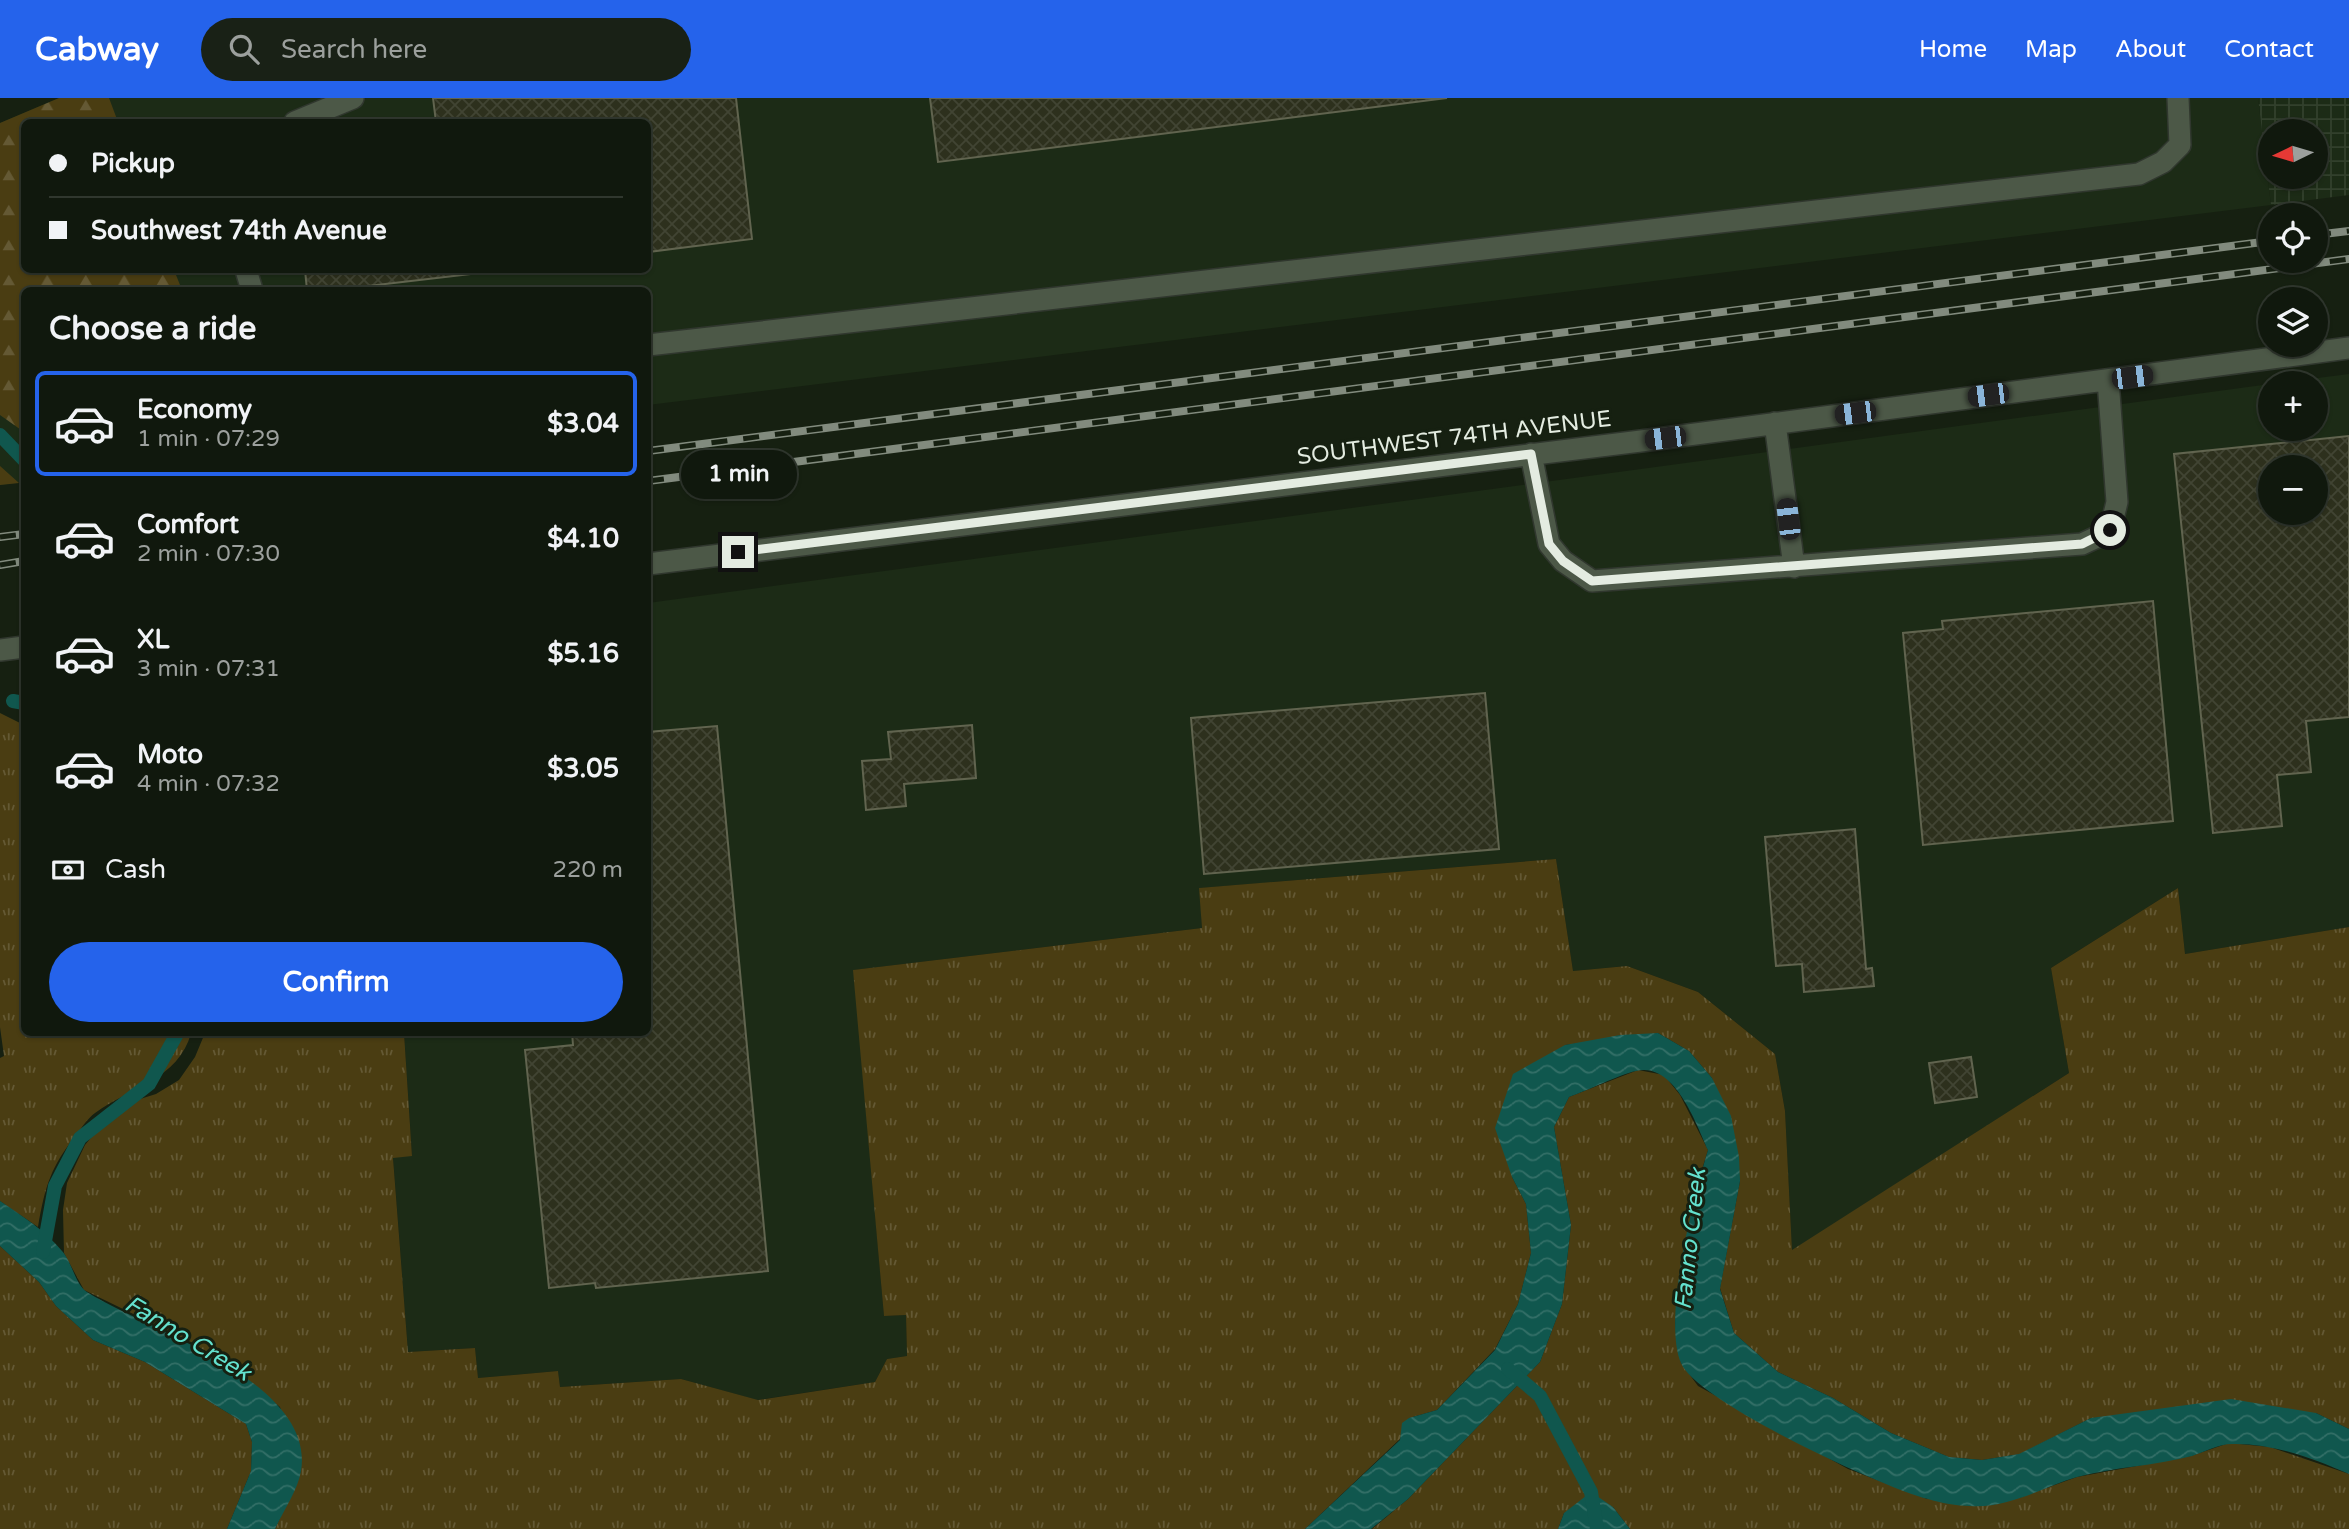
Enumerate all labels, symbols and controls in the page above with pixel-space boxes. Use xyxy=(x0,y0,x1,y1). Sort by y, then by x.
search box xyxy=(201,18,691,81)
text: Cabway xyxy=(35,30,159,69)
icon: search xyxy=(225,30,263,68)
text: Search here xyxy=(281,34,427,65)
text: Home xyxy=(1919,35,1987,64)
text: Map xyxy=(2025,35,2077,64)
text: About xyxy=(2115,35,2186,64)
text: Contact xyxy=(2224,35,2314,64)
north arrow xyxy=(2258,119,2328,189)
map controls xyxy=(2258,119,2328,525)
text: Pickup xyxy=(91,148,175,179)
button: locate xyxy=(2258,203,2328,273)
text: Southwest 74th Avenue xyxy=(91,215,387,246)
button: layers xyxy=(2258,287,2328,357)
text: Choose a ride xyxy=(49,310,256,348)
car xyxy=(2110,364,2155,390)
button: + xyxy=(2258,371,2328,441)
car xyxy=(1966,382,2011,408)
icon: car xyxy=(53,392,116,455)
text: Economy xyxy=(137,394,252,425)
car xyxy=(1833,400,1878,426)
street label: SOUTHWEST 74TH AVENUE xyxy=(1295,405,1613,471)
text: $3.04 xyxy=(547,408,619,439)
text: 1 min · 07:29 xyxy=(137,425,280,453)
car xyxy=(1643,425,1688,451)
callout: 1 min xyxy=(680,450,796,500)
button: − xyxy=(2258,455,2328,525)
text: 1 min xyxy=(708,460,770,488)
car xyxy=(1776,497,1801,541)
icon: car xyxy=(53,507,116,570)
text: Comfort xyxy=(137,509,239,540)
route start xyxy=(2094,514,2126,546)
text: $4.10 xyxy=(547,523,619,554)
route end xyxy=(722,536,754,568)
text: 2 min · 07:30 xyxy=(137,540,280,568)
icon: car xyxy=(53,622,116,685)
text: XL xyxy=(137,624,169,655)
text: $5.16 xyxy=(547,638,619,669)
text: 3 min · 07:31 xyxy=(137,655,280,683)
icon: car xyxy=(53,737,116,800)
text: Moto xyxy=(137,739,203,770)
text: $3.05 xyxy=(547,753,619,784)
text: 4 min · 07:32 xyxy=(137,770,280,798)
icon: cash xyxy=(49,851,87,889)
text: Cash xyxy=(105,854,166,885)
text: 220 m xyxy=(553,856,623,884)
button: Confirm xyxy=(49,942,623,1022)
water label: Fanno Creek xyxy=(1669,1165,1713,1311)
water label: Fanno Creek xyxy=(119,1289,258,1388)

